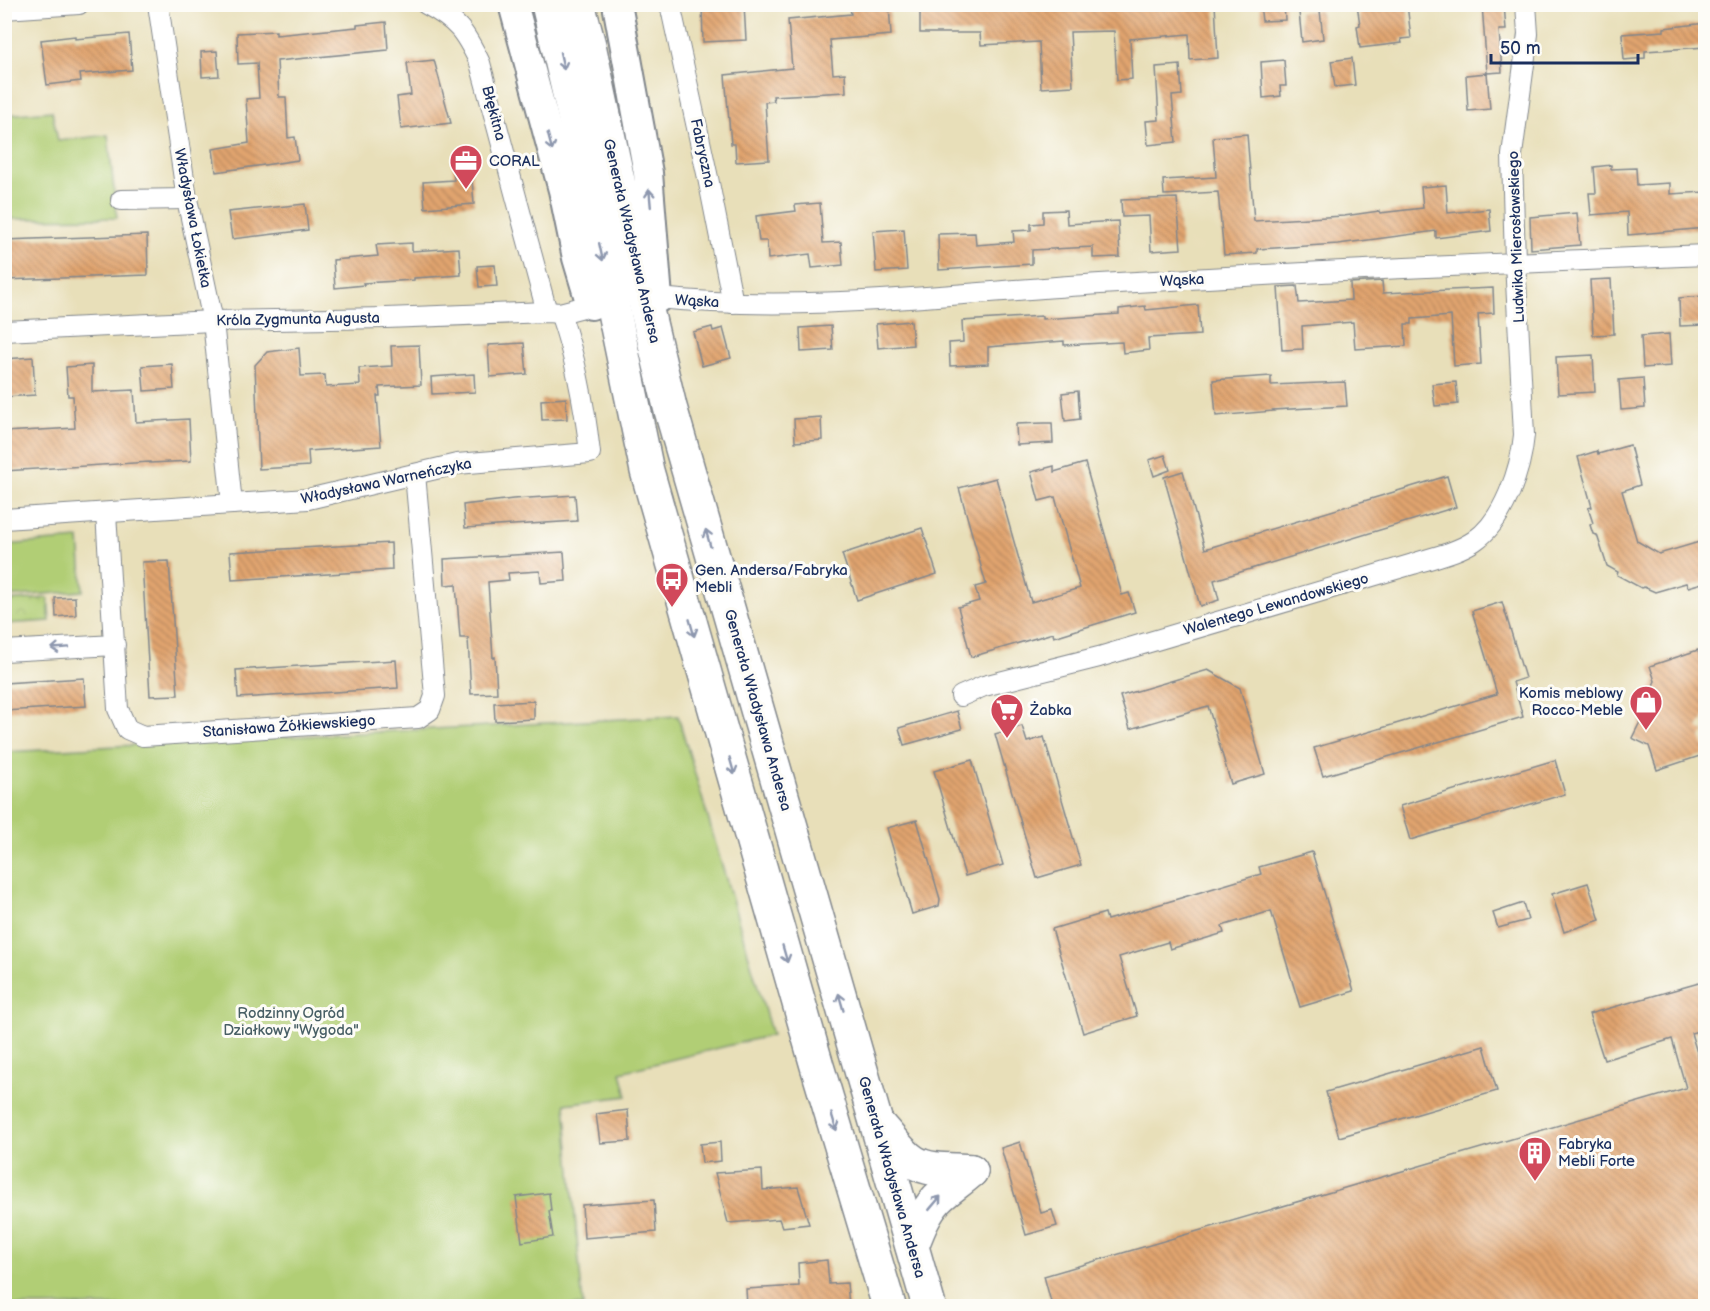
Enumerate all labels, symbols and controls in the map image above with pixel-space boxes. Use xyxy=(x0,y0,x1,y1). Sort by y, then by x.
scale bar xyxy=(1491,27,1638,65)
text: 50 m xyxy=(1500,38,1541,59)
one-way arrow xyxy=(556,52,568,71)
street label: Błękitna xyxy=(477,84,510,143)
street label: Fabryczna xyxy=(686,117,719,189)
one-way arrow xyxy=(545,132,556,151)
street label: Generała Władysława Andersa xyxy=(599,137,664,345)
office icon: CORAL xyxy=(448,143,484,190)
street label: Władysława Łokietka xyxy=(170,147,215,289)
street label: Ludwika Mierosławskiego xyxy=(1504,151,1529,323)
place label: CORAL xyxy=(489,152,540,171)
one-way arrow xyxy=(644,188,655,208)
one-way arrow xyxy=(596,242,607,262)
street label: Wąska xyxy=(1159,270,1205,291)
street label: Wąska xyxy=(674,291,720,312)
street label: Króla Zygmunta Augusta xyxy=(216,309,380,330)
street label: Władysława Warneńczyka xyxy=(299,454,473,509)
one-way arrow xyxy=(702,529,714,548)
bus stop icon: Gen. Andersa/Fabryka Mebli xyxy=(654,561,690,608)
place label: Gen. Andersa/Fabryka Mebli xyxy=(695,561,848,597)
street label: Walentego Lewandowskiego xyxy=(1181,569,1371,640)
street label: Generała Władysława Andersa xyxy=(720,607,795,813)
one-way arrow xyxy=(687,618,698,637)
one-way arrow xyxy=(50,643,70,654)
place label: Komis meblowy Rocco-Meble xyxy=(1519,684,1623,720)
shop icon: Komis meblowy Rocco-Meble xyxy=(1628,684,1664,731)
supermarket icon: Żabka xyxy=(989,692,1025,739)
place label: Żabka xyxy=(1029,701,1072,720)
street label: Stanisława Żółkiewskiego xyxy=(202,711,376,742)
one-way arrow xyxy=(727,756,738,775)
one-way arrow xyxy=(780,944,791,963)
one-way arrow xyxy=(835,993,846,1012)
park label: Rodzinny Ogród Działkowy "Wygoda" xyxy=(223,1004,359,1040)
street label: Generała Władysława Andersa xyxy=(854,1074,929,1280)
one-way arrow xyxy=(829,1112,840,1131)
building icon: Fabryka Mebli Forte xyxy=(1517,1135,1553,1182)
place label: Fabryka Mebli Forte xyxy=(1558,1135,1635,1171)
one-way arrow xyxy=(928,1195,941,1211)

